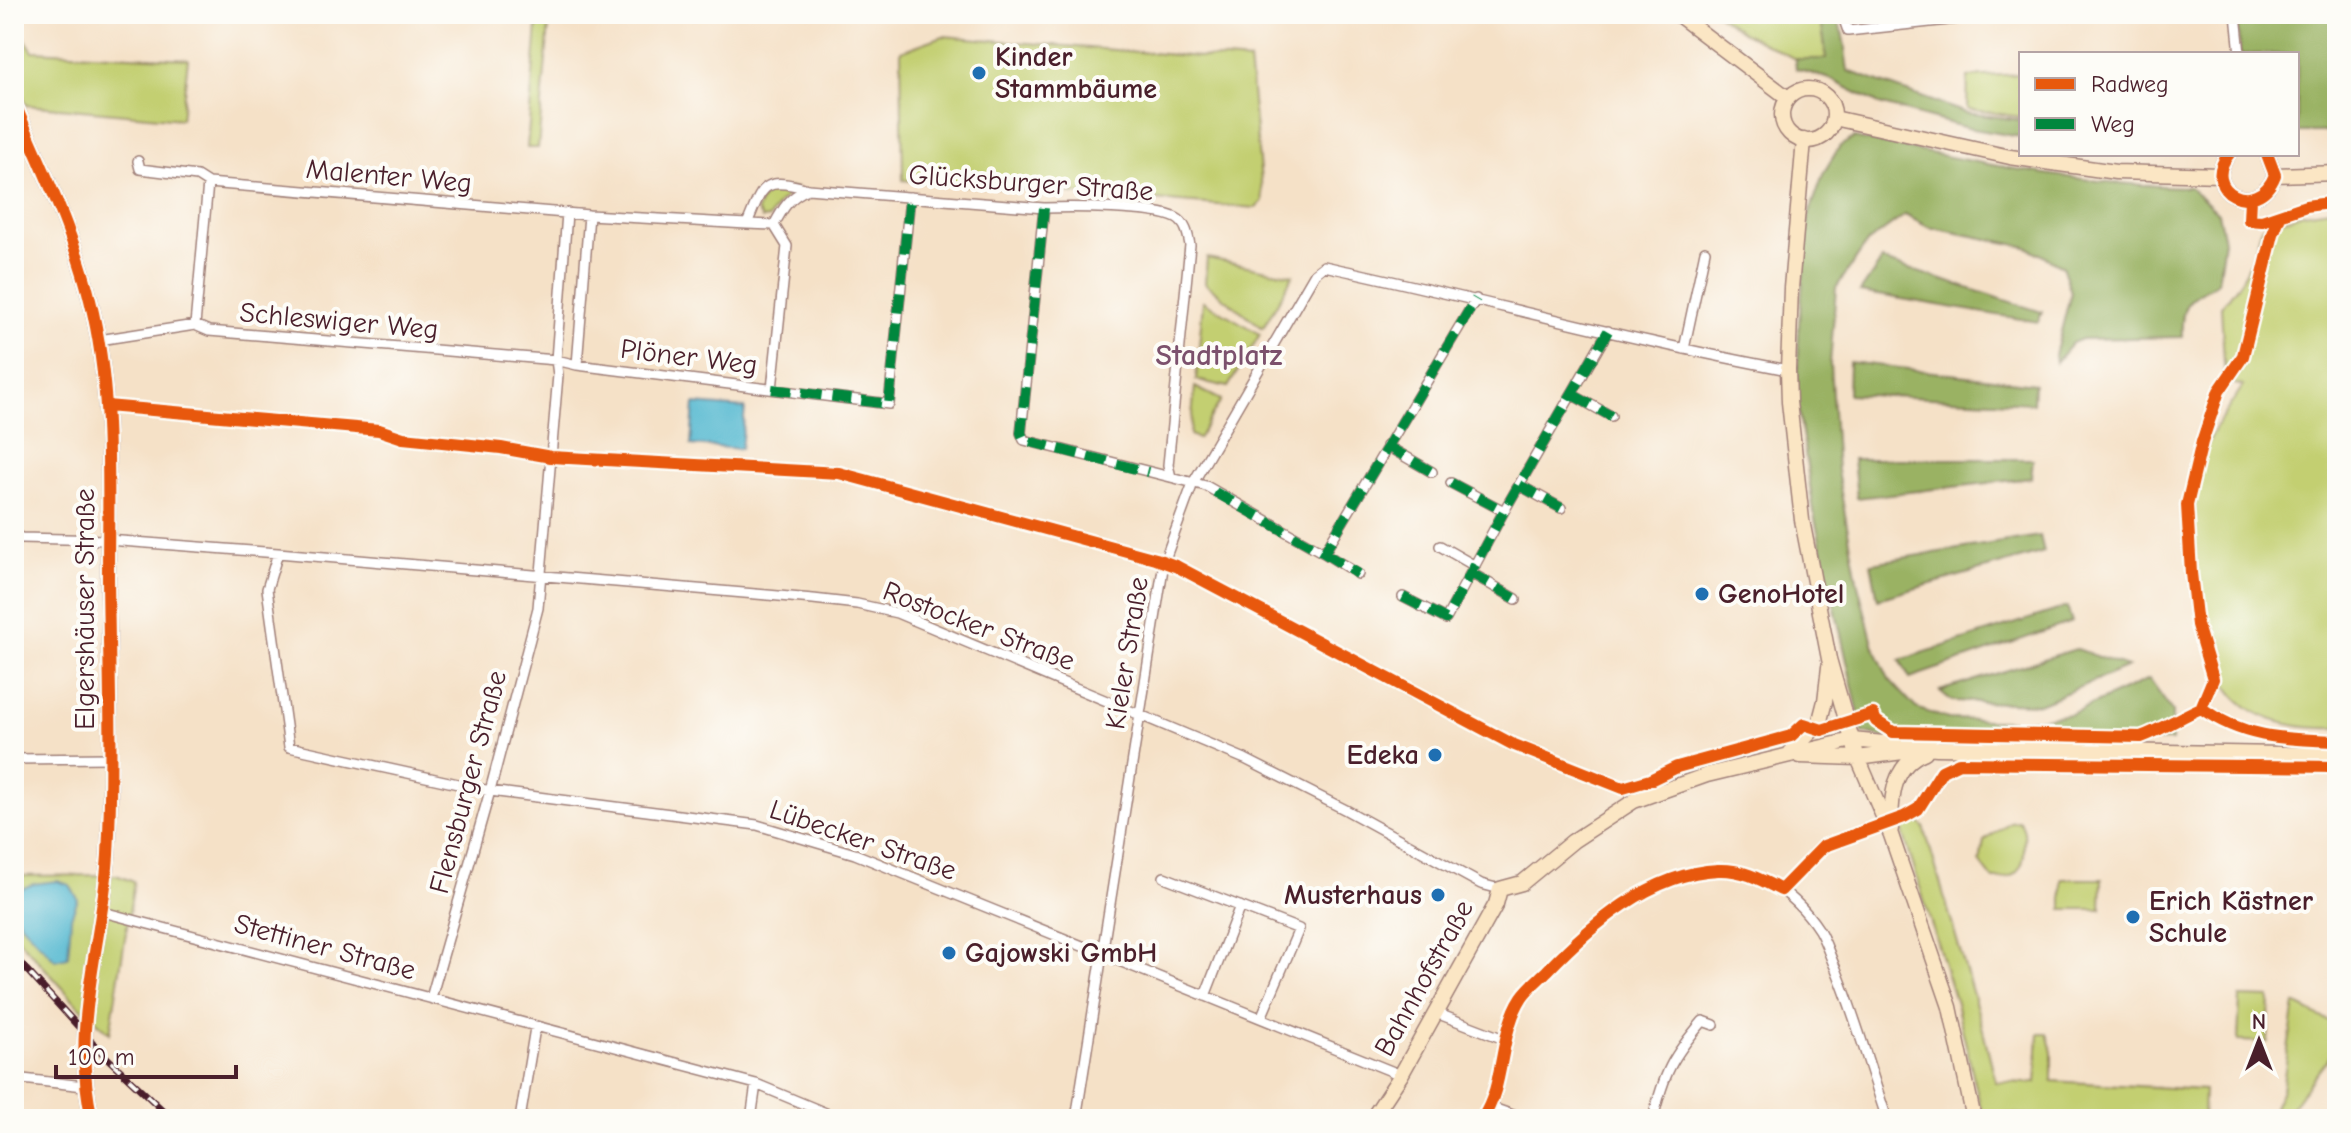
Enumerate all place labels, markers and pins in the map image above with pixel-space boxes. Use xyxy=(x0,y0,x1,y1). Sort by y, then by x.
place label: Kinder Stammbäume xyxy=(995,41,1157,105)
marker: Kinder Stammbäume xyxy=(970,64,988,82)
place label: GenoHotel xyxy=(1718,578,1844,610)
marker: GenoHotel xyxy=(1693,585,1711,603)
place label: Edeka xyxy=(1347,739,1419,771)
marker: Edeka xyxy=(1426,746,1444,764)
place label: Musterhaus xyxy=(1284,879,1422,911)
place label: Erich Kästner Schule xyxy=(2149,885,2314,949)
marker: Musterhaus xyxy=(1429,886,1447,904)
marker: Erich Kästner Schule xyxy=(2124,908,2142,926)
place label: Gajowski GmbH xyxy=(965,937,1157,969)
marker: Gajowski GmbH xyxy=(940,944,958,962)

